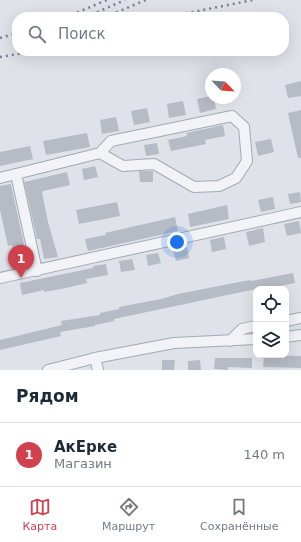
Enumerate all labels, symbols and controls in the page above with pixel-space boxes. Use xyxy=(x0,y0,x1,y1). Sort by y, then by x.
search box xyxy=(12,12,289,56)
icon: search xyxy=(26,23,48,45)
text: Поиск xyxy=(58,25,106,43)
north arrow xyxy=(205,68,241,104)
your location xyxy=(167,232,187,252)
pin: 1 xyxy=(8,245,34,278)
map controls xyxy=(253,286,289,358)
button: locate xyxy=(253,286,289,322)
button: layers xyxy=(253,322,289,358)
text: Рядом xyxy=(16,386,79,406)
text: АкЕрке xyxy=(54,438,117,456)
text: 1 xyxy=(24,447,34,462)
text: 140 m xyxy=(243,447,285,462)
text: Магазин xyxy=(54,456,112,471)
tab: Карта xyxy=(22,496,57,533)
tab: Маршрут xyxy=(102,496,155,533)
tab: Сохранённые xyxy=(200,496,279,533)

